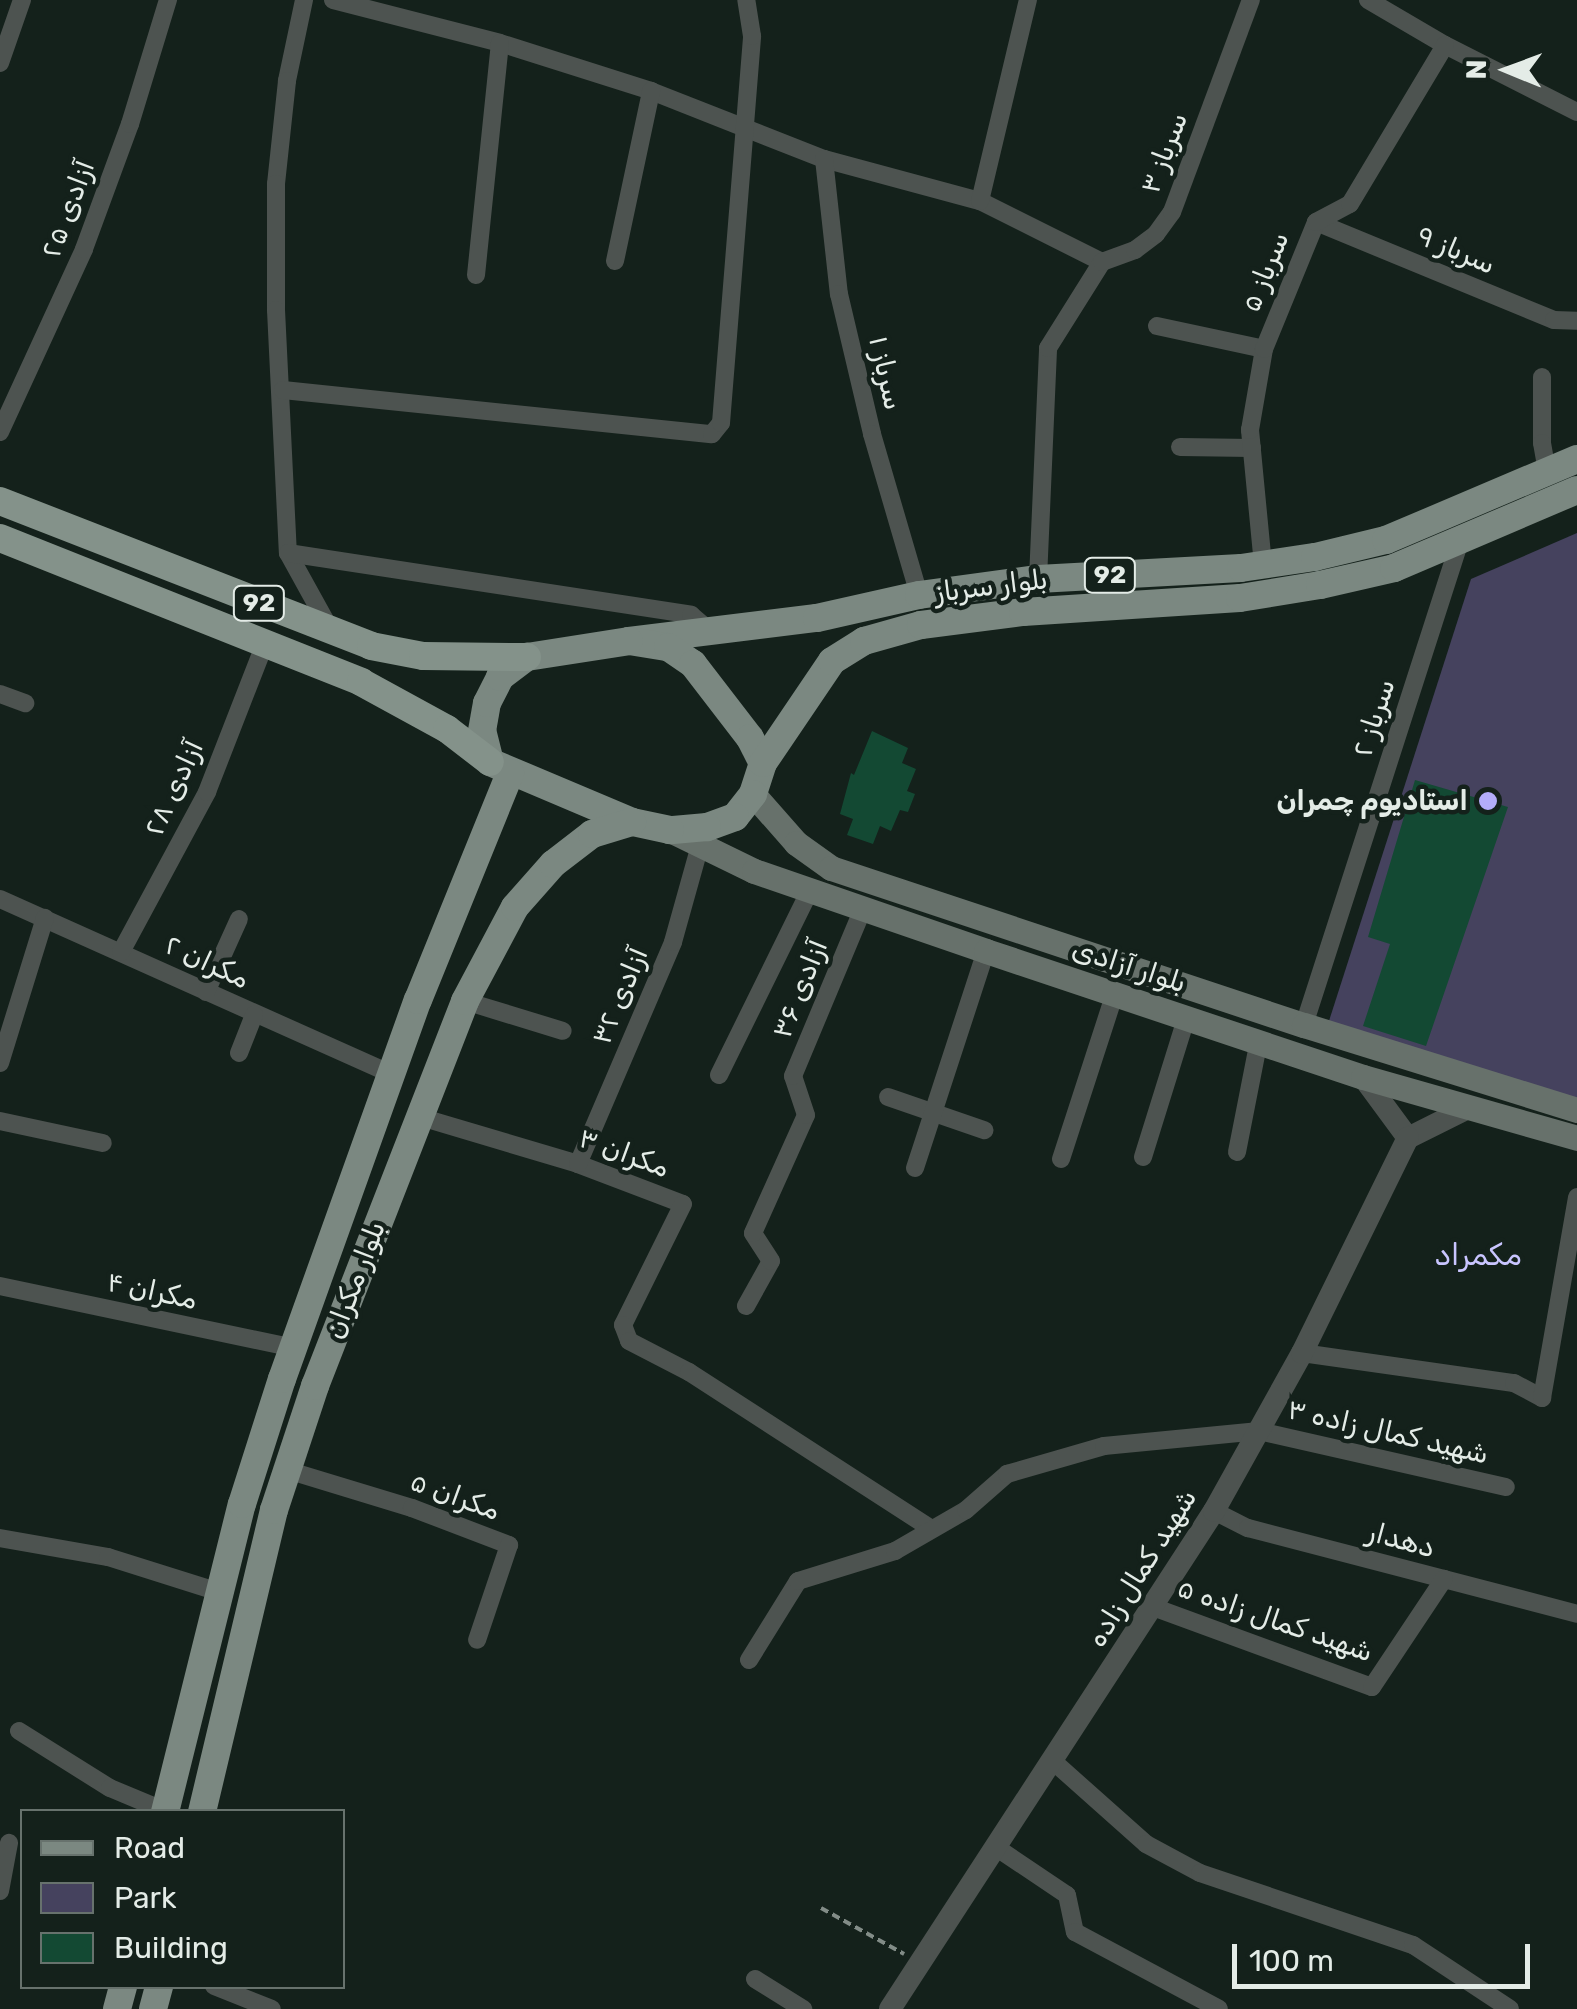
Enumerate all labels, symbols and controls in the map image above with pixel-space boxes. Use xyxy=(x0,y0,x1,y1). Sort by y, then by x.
north arrow xyxy=(1457,20,1557,120)
text: N xyxy=(1460,59,1493,80)
street label: سرباز ۳ xyxy=(1133,108,1195,198)
street label: آزادی ۲۵ xyxy=(34,155,102,263)
street label: سرباز ۹ xyxy=(1412,218,1500,282)
street label: سرباز ۵ xyxy=(1234,227,1296,317)
street label: سرباز ۱ xyxy=(861,333,911,413)
road number: 92 xyxy=(1082,555,1138,595)
street label: بلوار سرباز xyxy=(933,562,1049,610)
road number: 92 xyxy=(232,583,286,623)
street label: سرباز ۲ xyxy=(1346,675,1402,761)
street label: آزادی ۲۸ xyxy=(137,735,211,841)
place label: استادیوم چمران xyxy=(1276,784,1468,818)
marker: استادیوم چمران xyxy=(1477,790,1499,812)
street label: مکران ۲ xyxy=(159,928,255,996)
street label: بلوار آزادی xyxy=(1068,932,1190,1000)
street label: آزادی ۳۶ xyxy=(765,935,835,1043)
street label: آزادی ۳۲ xyxy=(585,942,655,1050)
street label: مکران ۳ xyxy=(574,1121,674,1185)
street label: بلوار مکران xyxy=(317,1216,393,1344)
district label: مکمراد xyxy=(1434,1237,1522,1273)
street label: مکران ۴ xyxy=(104,1265,200,1317)
street label: شهید کمال زاده ۳ xyxy=(1284,1393,1492,1471)
street label: مکران ۵ xyxy=(405,1464,505,1528)
street label: شهید کمال زاده xyxy=(1080,1483,1204,1653)
street label: دهدار xyxy=(1364,1515,1438,1565)
street label: شهید کمال زاده ۵ xyxy=(1173,1571,1377,1669)
legend xyxy=(20,1809,345,1989)
text: Road xyxy=(114,1830,185,1866)
text: Park xyxy=(114,1880,176,1916)
scale bar xyxy=(1237,1924,1534,1986)
text: Building xyxy=(114,1930,228,1966)
text: 100 m xyxy=(1249,1943,1334,1979)

